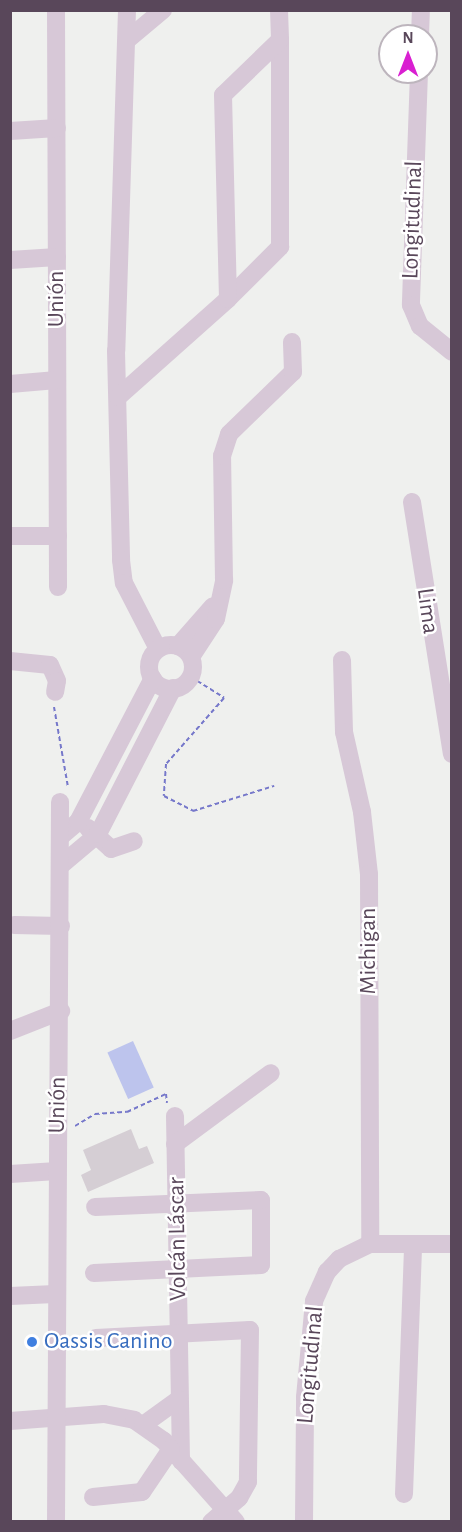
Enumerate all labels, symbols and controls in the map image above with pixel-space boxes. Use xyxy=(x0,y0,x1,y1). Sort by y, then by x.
north arrow xyxy=(378,24,438,84)
text: N xyxy=(402,30,414,46)
street label: Longitudinal xyxy=(397,160,429,280)
street label: Unión xyxy=(43,271,71,327)
street label: Lima xyxy=(410,586,444,636)
street label: Michigan xyxy=(355,908,383,994)
street label: Unión xyxy=(43,1076,73,1134)
street label: Volcán Láscar xyxy=(163,1177,193,1301)
street label: Longitudinal xyxy=(291,1305,331,1425)
place label: Oassis Canino xyxy=(44,1328,172,1356)
marker: Oassis Canino xyxy=(25,1335,39,1349)

